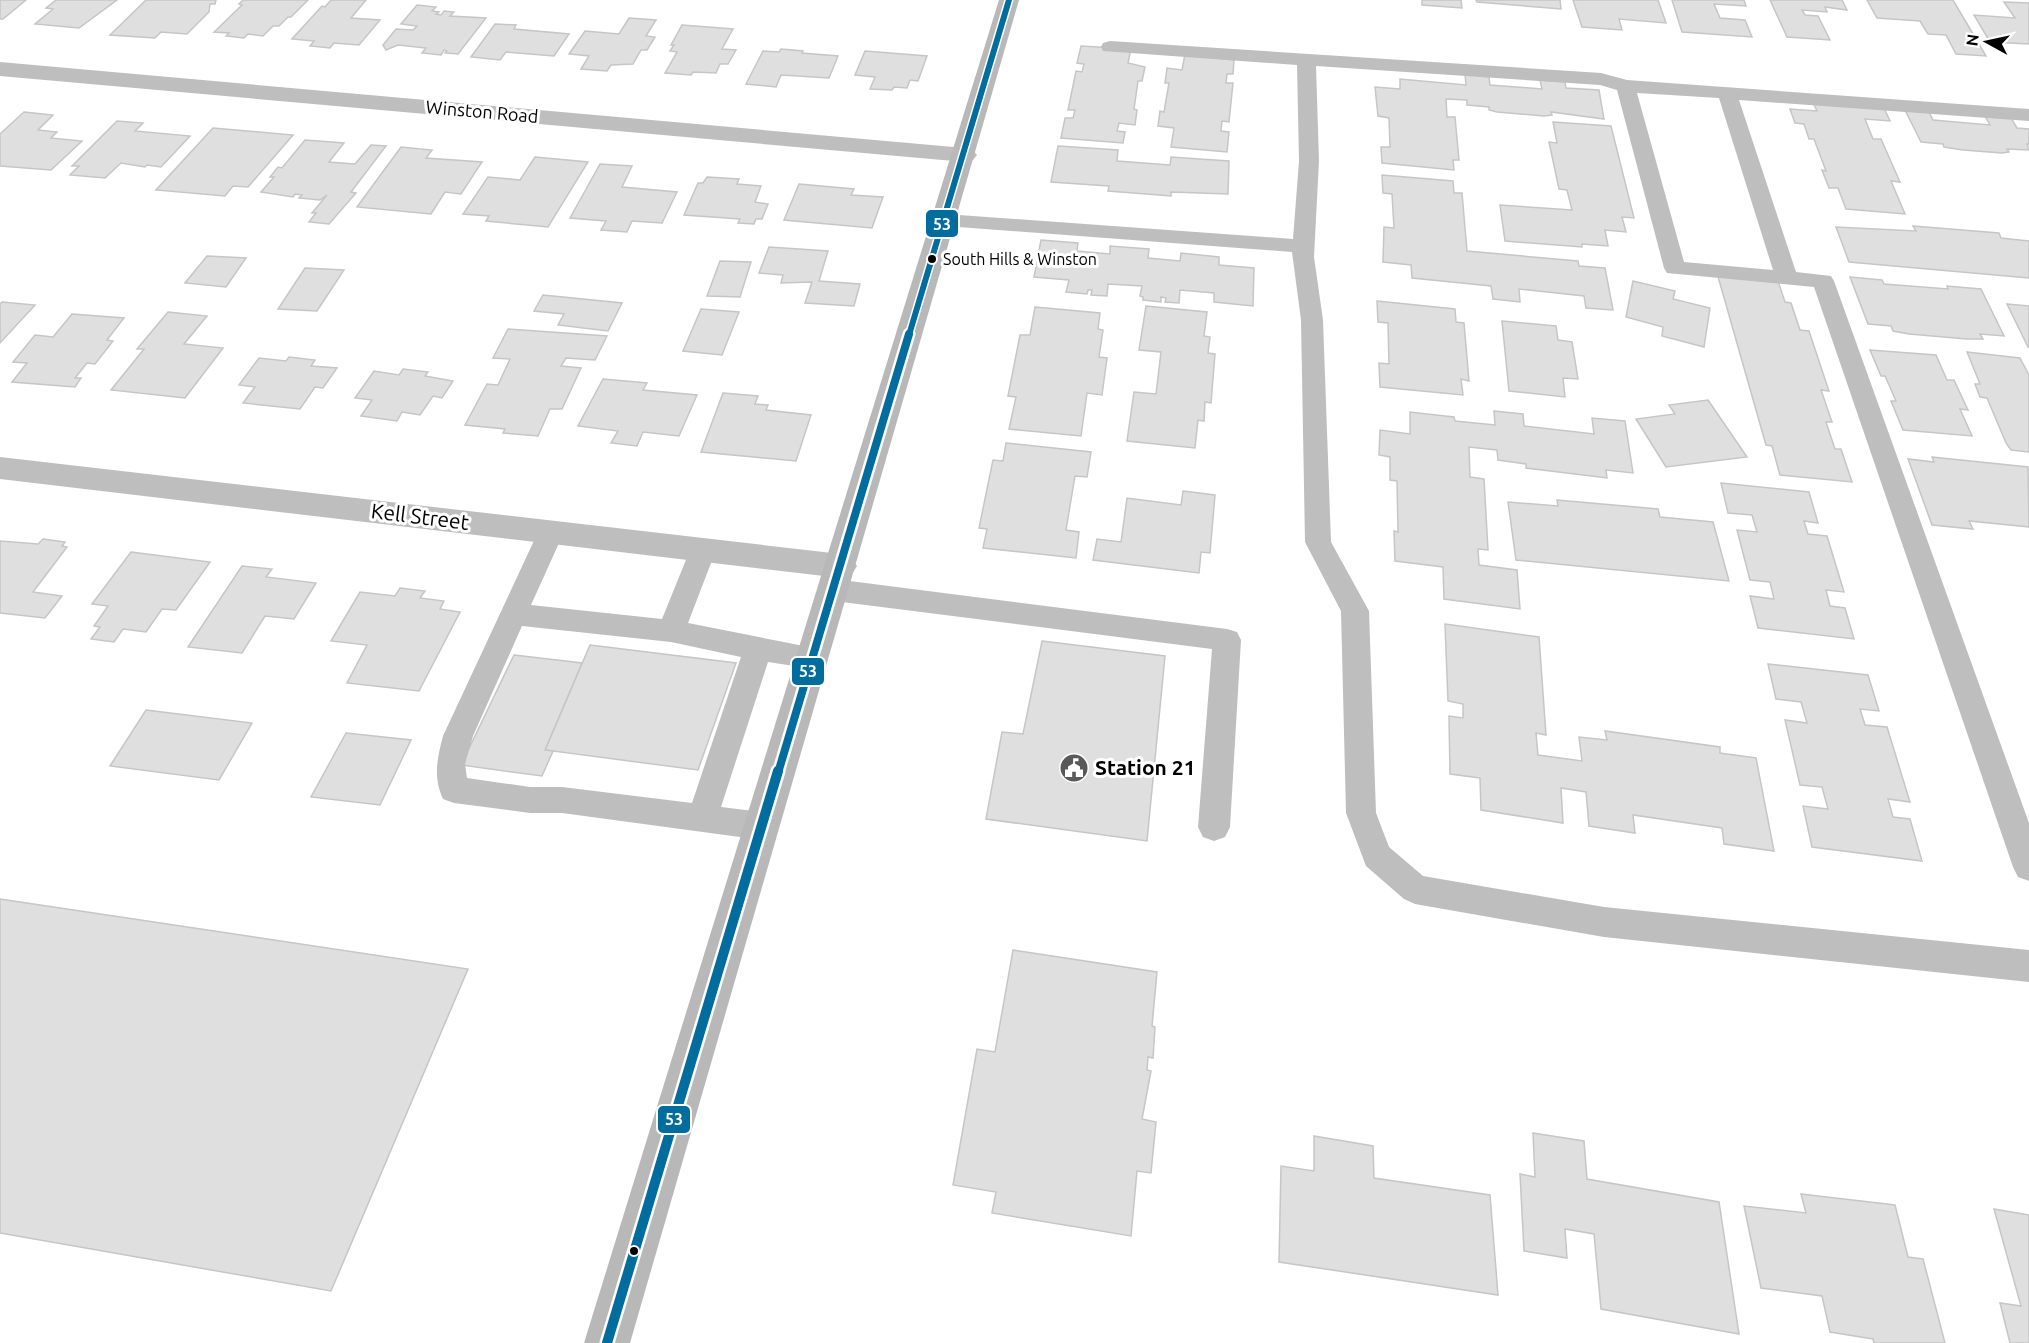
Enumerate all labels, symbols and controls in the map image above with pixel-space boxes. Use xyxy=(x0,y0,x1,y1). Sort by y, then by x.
north arrow xyxy=(1957,12,2017,72)
text: N xyxy=(1962,33,1982,47)
street label: Winston Road xyxy=(425,96,539,126)
line badge: 53 xyxy=(925,209,959,238)
text: 53 xyxy=(933,215,951,233)
place label: South Hills & Winston xyxy=(943,250,1097,268)
marker: South Hills & Winston xyxy=(926,253,938,265)
street label: Kell Street xyxy=(370,498,470,534)
line badge: 53 xyxy=(791,657,825,686)
text: 53 xyxy=(799,662,817,680)
public building icon: Station 21 xyxy=(1058,752,1090,784)
place label: Station 21 xyxy=(1095,755,1196,779)
line badge: 53 xyxy=(657,1105,691,1134)
text: 53 xyxy=(665,1110,683,1128)
unlabelled marker xyxy=(628,1245,640,1257)

